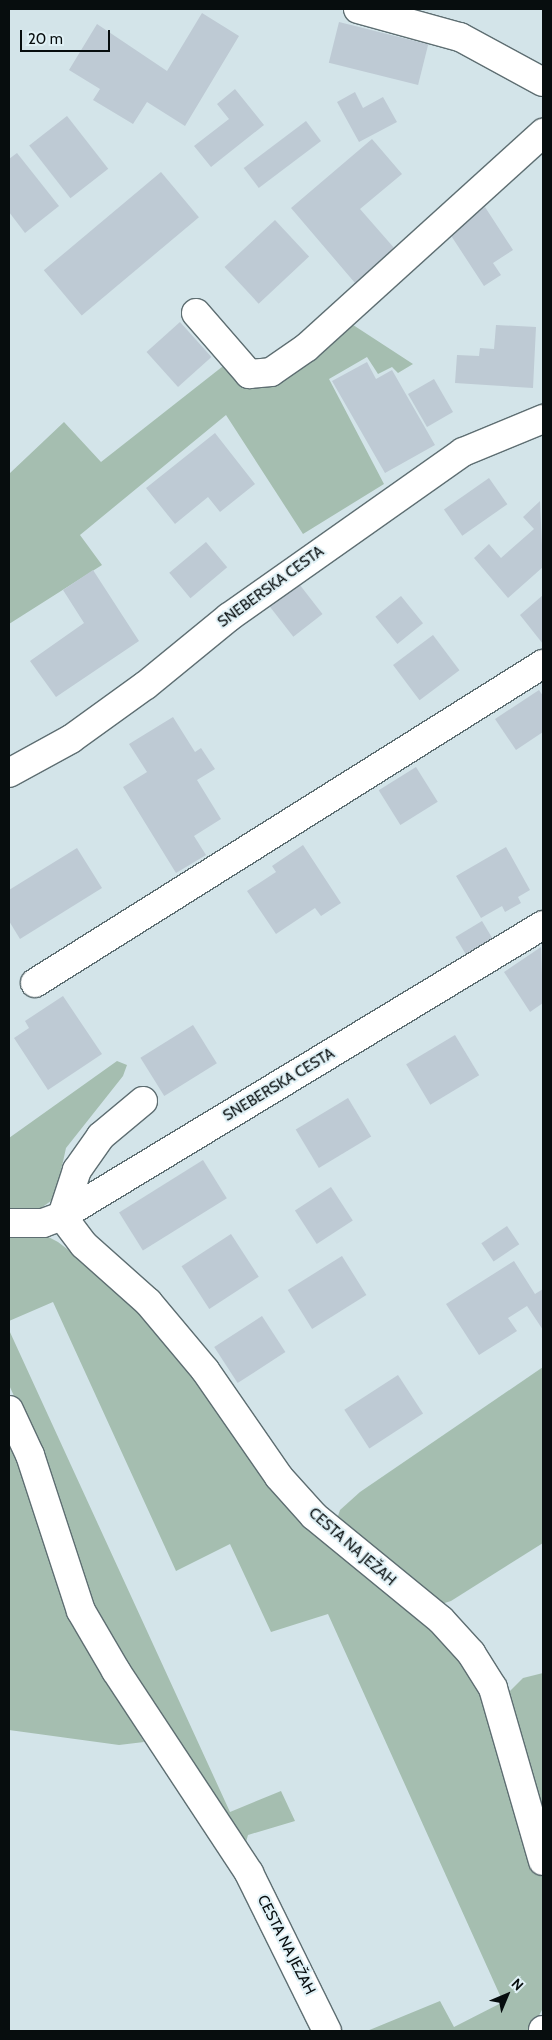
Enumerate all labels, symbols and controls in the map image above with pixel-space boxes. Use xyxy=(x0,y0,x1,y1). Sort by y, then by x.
scale bar xyxy=(22,20,112,52)
text: 20 m xyxy=(28,30,63,48)
street label: SNEBERSKA CESTA xyxy=(215,543,327,631)
street label: SNEBERSKA CESTA xyxy=(220,1045,338,1125)
street label: CESTA NA JEŽAH xyxy=(305,1504,399,1590)
street label: CESTA NA JEŽAH xyxy=(253,1892,319,1998)
north arrow xyxy=(482,1970,532,2020)
text: N xyxy=(508,1975,527,1994)

